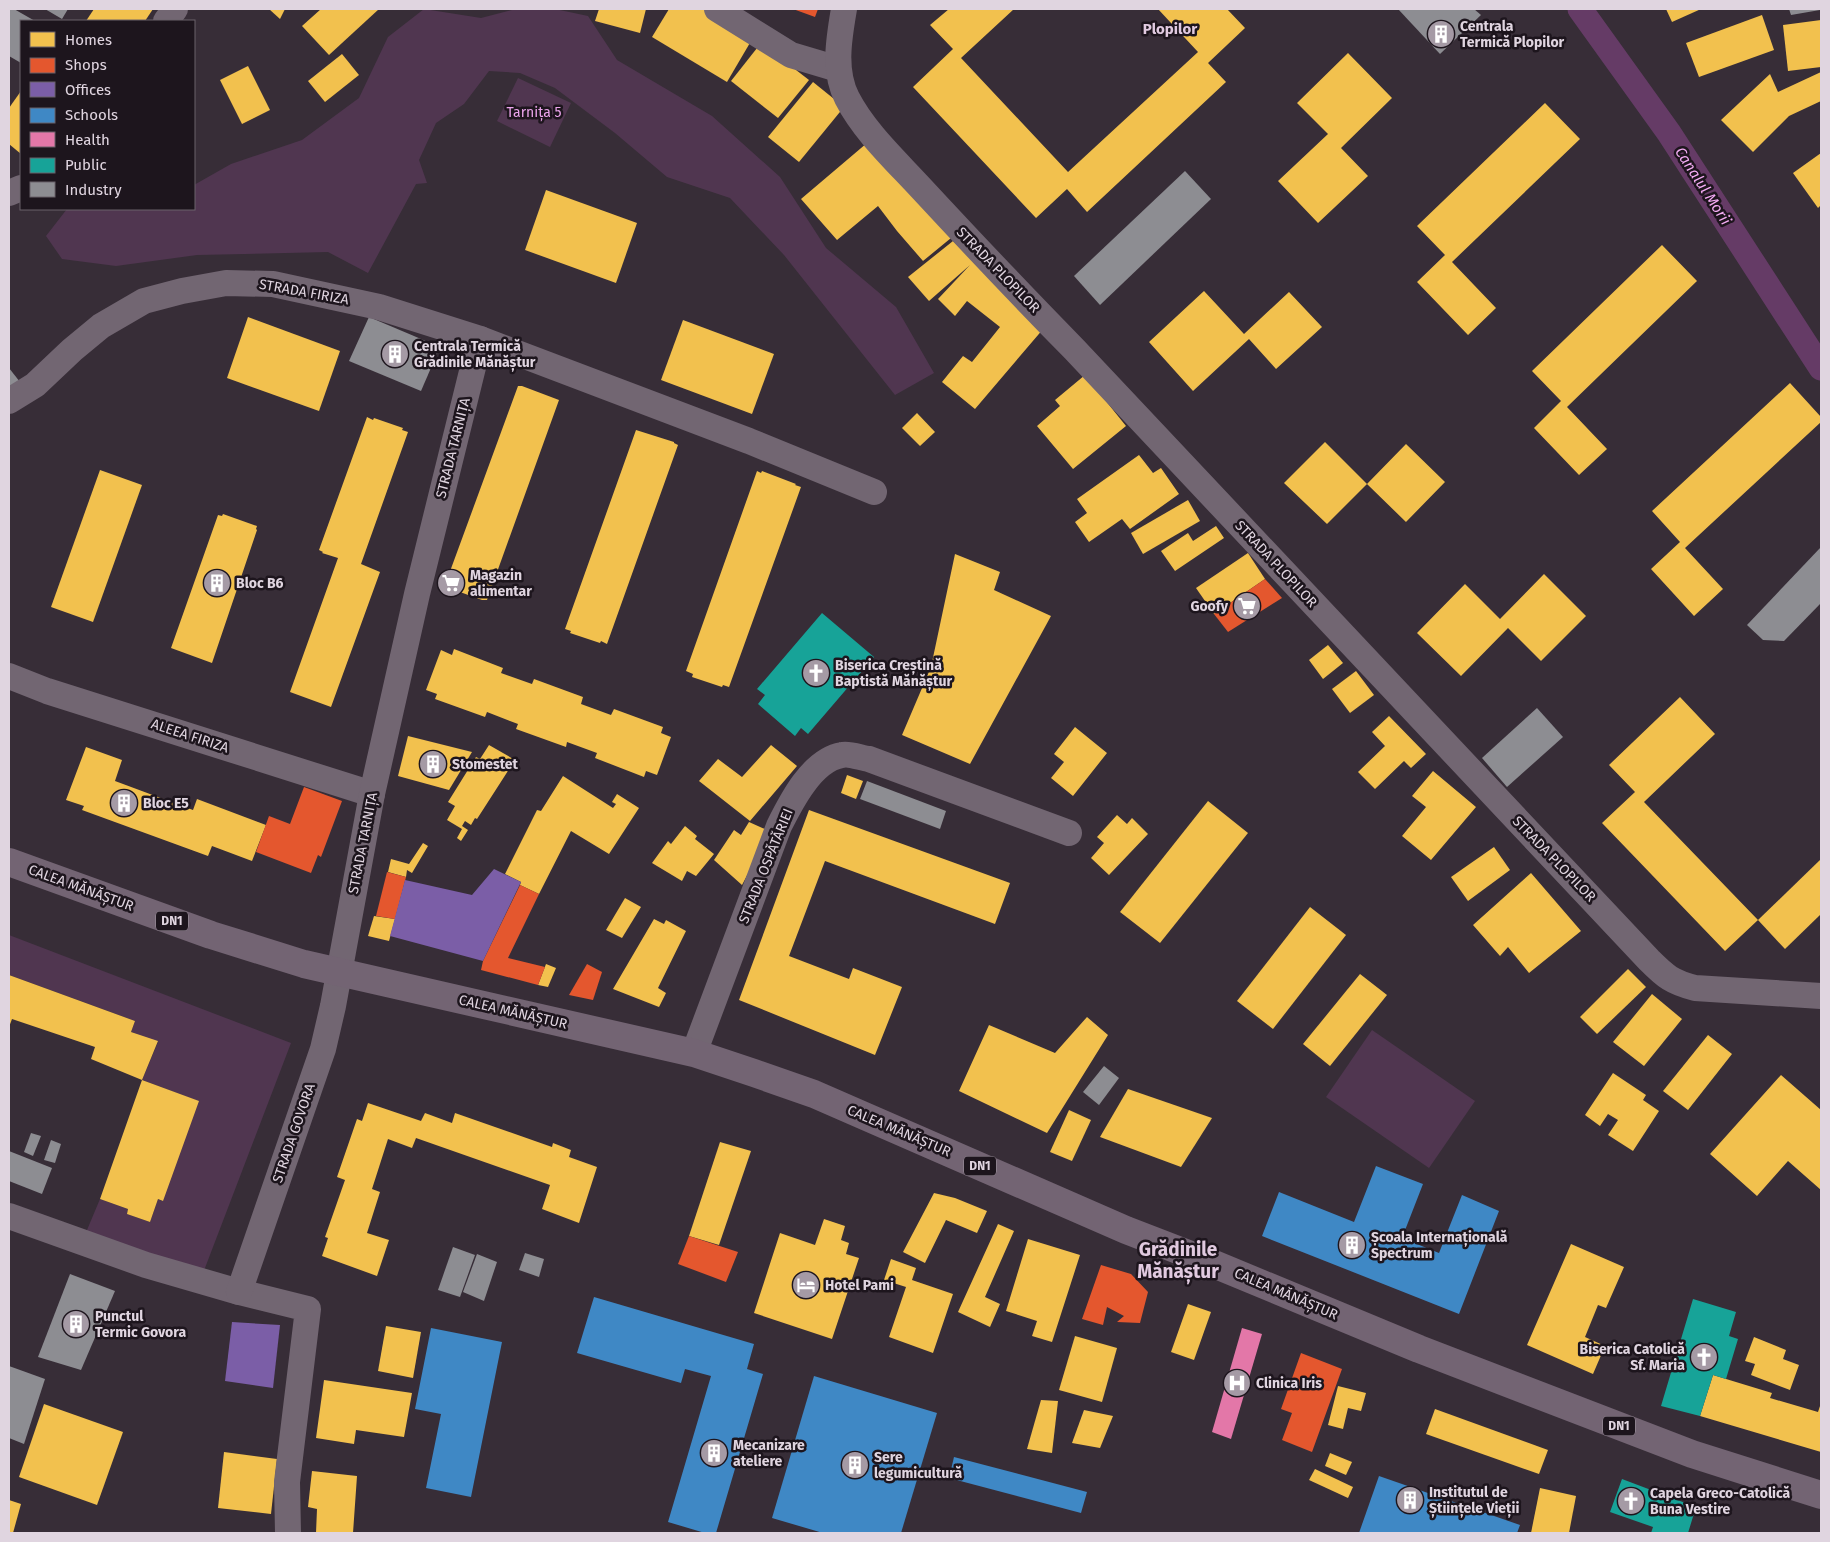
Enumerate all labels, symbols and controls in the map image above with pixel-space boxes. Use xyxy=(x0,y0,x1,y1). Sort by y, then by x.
place label: Centrala Termică Plopilor xyxy=(1460,18,1565,51)
building icon: Centrala Termică Plopilor xyxy=(1426,19,1456,49)
legend xyxy=(20,20,195,210)
district label: Plopilor xyxy=(1143,20,1198,38)
text: Homes xyxy=(65,31,112,49)
text: Shops xyxy=(65,56,107,74)
text: Offices xyxy=(65,81,111,99)
park label: Tarnița 5 xyxy=(506,104,562,122)
text: Schools xyxy=(65,106,118,124)
text: Health xyxy=(65,131,110,149)
water label: Canalul Morii xyxy=(1671,144,1735,228)
text: Public xyxy=(65,156,107,174)
text: Industry xyxy=(65,181,122,199)
street label: STRADA PLOPILOR xyxy=(953,224,1044,317)
street label: STRADA FIRIZA xyxy=(258,276,350,308)
place label: Centrala Termică Grădinile Mănăștur xyxy=(414,338,536,372)
building icon: Centrala Termică Grădinile Mănăștur xyxy=(380,339,410,369)
street label: STRADA TARNIȚA xyxy=(432,396,475,500)
street label: STRADA PLOPILOR xyxy=(1231,517,1321,611)
place label: Magazin alimentar xyxy=(470,567,532,600)
building icon: Bloc B6 xyxy=(202,568,232,598)
supermarket icon: Magazin alimentar xyxy=(436,568,466,598)
place label: Bloc B6 xyxy=(236,575,284,592)
supermarket icon: Goofy xyxy=(1232,591,1262,621)
place label: Goofy xyxy=(1190,598,1229,615)
place label: Biserica Creștină Baptistă Mănăștur xyxy=(835,657,952,691)
church icon: Biserica Creștină Baptistă Mănăștur xyxy=(801,658,831,688)
street label: ALEEA FIRIZA xyxy=(149,715,231,757)
building icon: Stomestet xyxy=(418,749,448,779)
place label: Stomestet xyxy=(452,756,519,773)
building icon: Bloc E5 xyxy=(109,788,139,818)
street label: STRADA TARNIȚA xyxy=(345,791,382,895)
place label: Bloc E5 xyxy=(143,795,189,812)
street label: STRADA OSPĂTĂRIEI xyxy=(735,806,797,926)
street label: STRADA PLOPILOR xyxy=(1509,813,1600,906)
street label: CALEA MĂNĂȘTUR xyxy=(26,861,136,916)
road number: DN1 xyxy=(156,911,188,930)
street label: CALEA MĂNĂȘTUR xyxy=(457,991,569,1034)
street label: STRADA GOVORA xyxy=(269,1081,319,1185)
street label: CALEA MĂNĂȘTUR xyxy=(844,1102,954,1162)
road number: DN1 xyxy=(964,1156,996,1176)
place label: Școala Internațională Spectrum xyxy=(1371,1229,1508,1262)
building icon: Școala Internațională Spectrum xyxy=(1337,1230,1367,1260)
district label: Grădinile Mănăștur xyxy=(1137,1238,1219,1285)
street label: CALEA MĂNĂȘTUR xyxy=(1231,1265,1341,1325)
hotel icon: Hotel Pami xyxy=(791,1270,821,1300)
place label: Hotel Pami xyxy=(825,1277,894,1294)
place label: Punctul Termic Govora xyxy=(95,1308,186,1341)
building icon: Punctul Termic Govora xyxy=(61,1309,91,1339)
place label: Biserica Catolică Sf. Maria xyxy=(1580,1341,1685,1374)
church icon: Biserica Catolică Sf. Maria xyxy=(1689,1342,1719,1372)
hospital icon: Clinica Iris xyxy=(1222,1368,1252,1398)
place label: Clinica Iris xyxy=(1256,1375,1322,1392)
road number: DN1 xyxy=(1603,1416,1635,1435)
place label: Mecanizare ateliere xyxy=(733,1437,805,1470)
building icon: Mecanizare ateliere xyxy=(699,1438,729,1468)
place label: Sere legumicultură xyxy=(874,1449,962,1482)
building icon: Sere legumicultură xyxy=(840,1450,870,1480)
place label: Institutul de Științele Vieții xyxy=(1429,1484,1519,1518)
building icon: Institutul de Științele Vieții xyxy=(1395,1485,1425,1515)
place label: Capela Greco-Catolică Buna Vestire xyxy=(1650,1485,1791,1518)
church icon: Capela Greco-Catolică Buna Vestire xyxy=(1616,1486,1646,1516)

